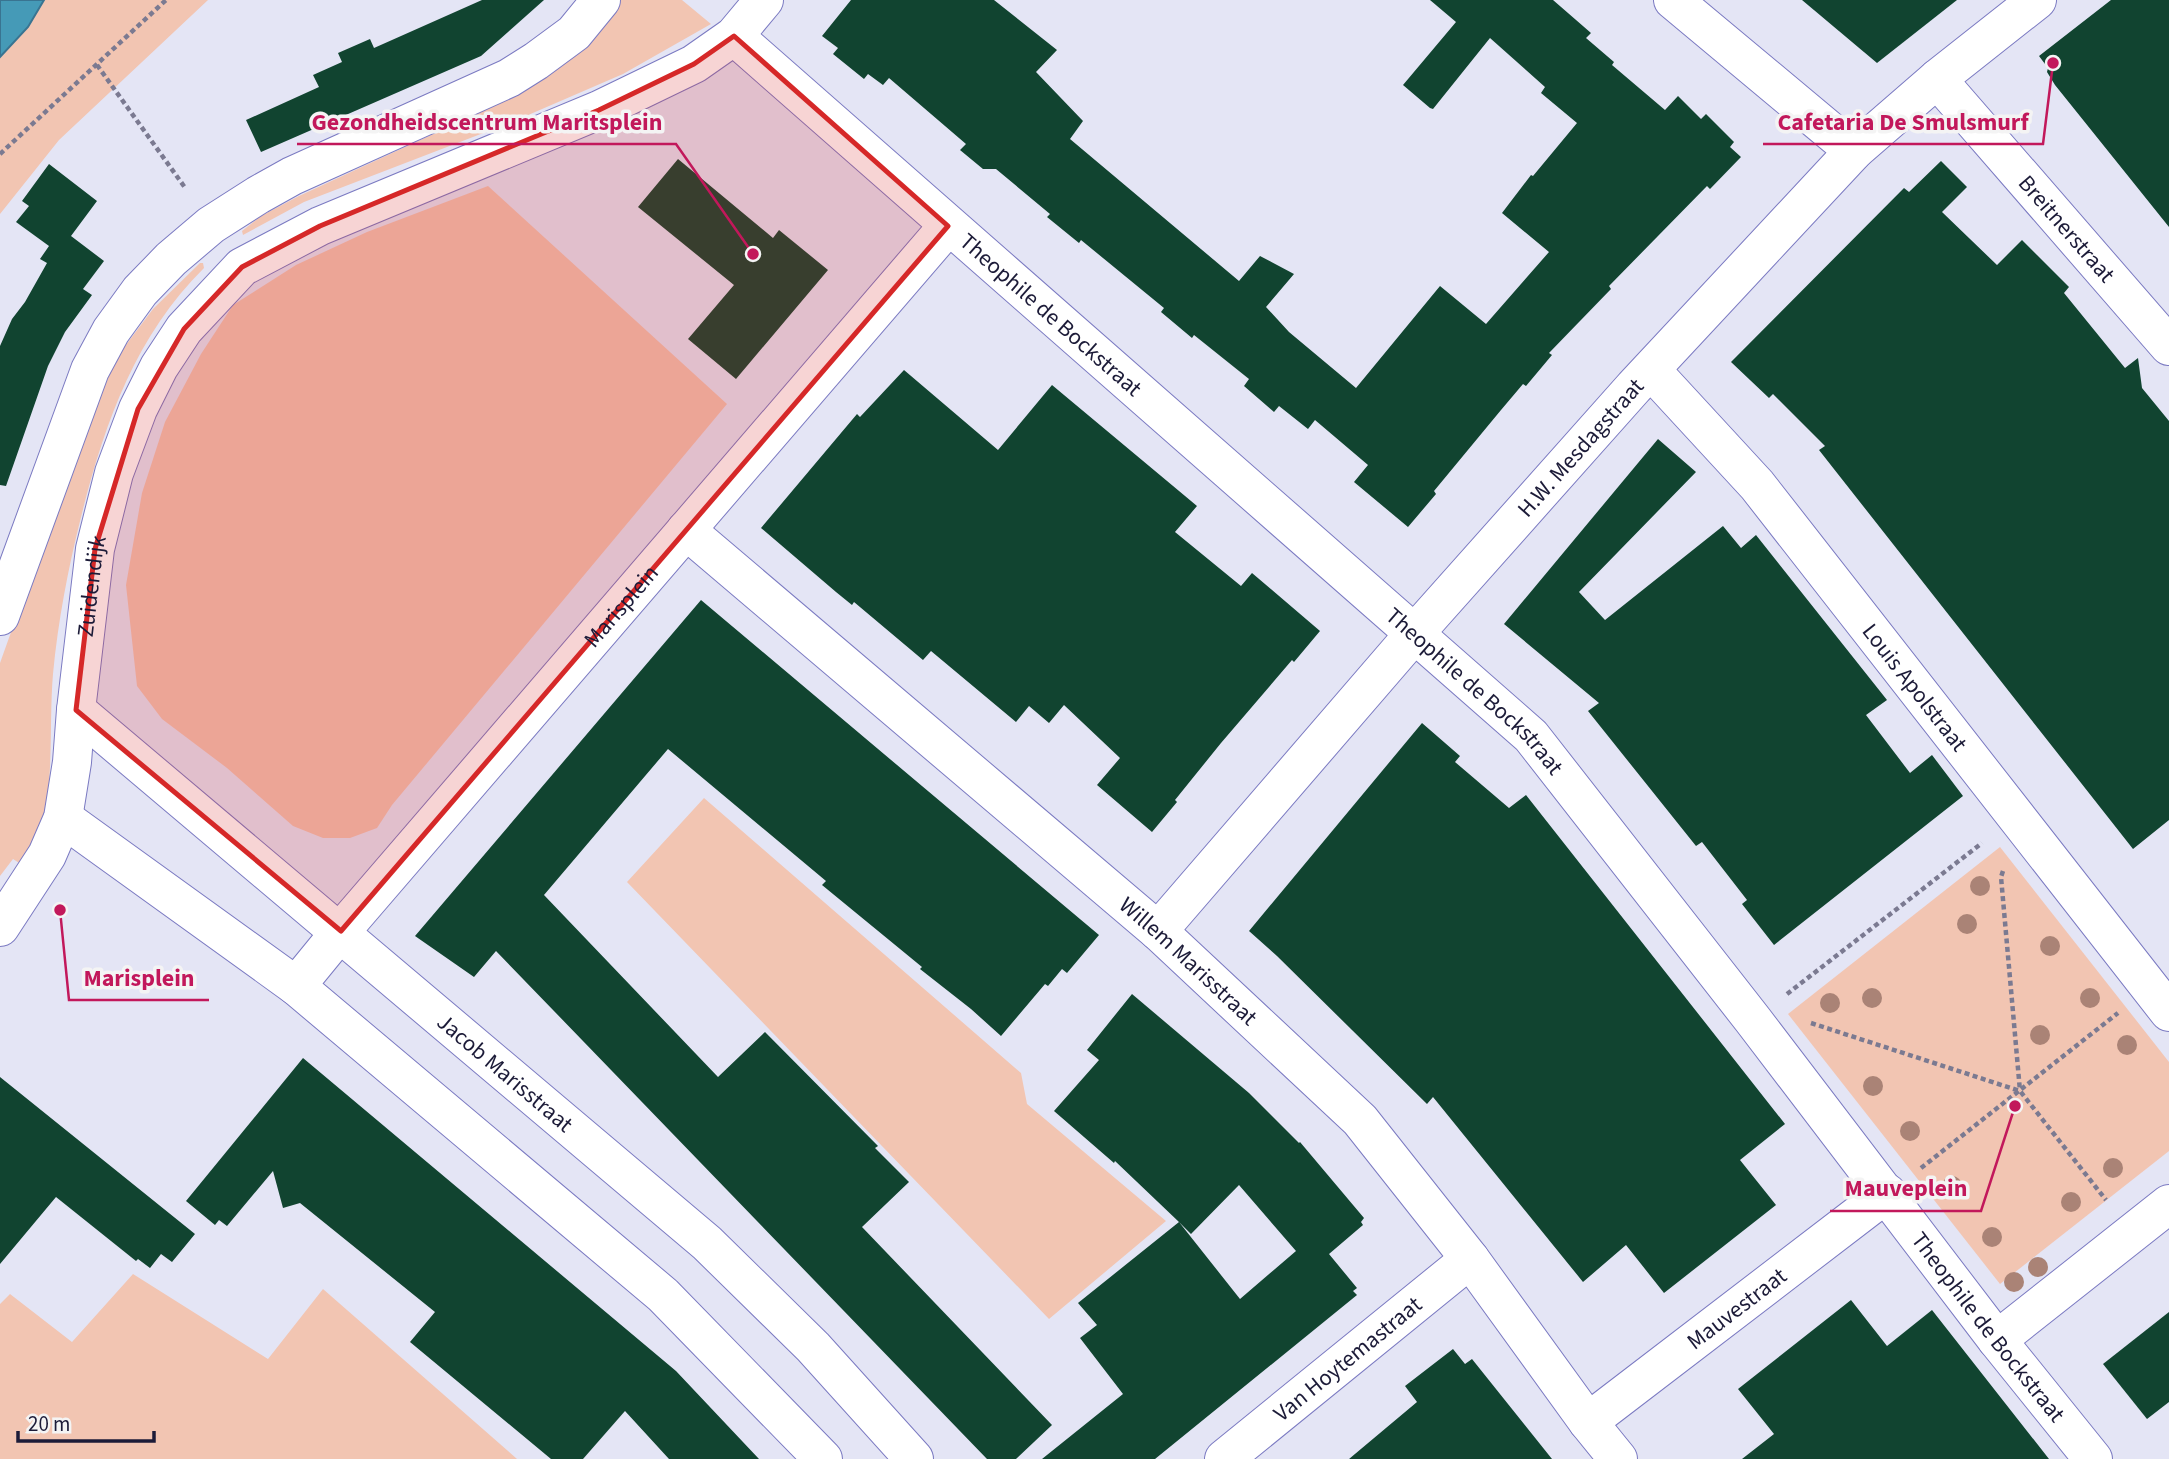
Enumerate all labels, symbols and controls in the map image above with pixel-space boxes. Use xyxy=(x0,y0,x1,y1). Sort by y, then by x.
callout: Gezondheidscentrum Maritsplein xyxy=(297,99,676,144)
callout: Cafetaria De Smulsmurf xyxy=(1763,99,2043,144)
text: Gezondheidscentrum Maritsplein xyxy=(312,105,662,140)
text: Cafetaria De Smulsmurf xyxy=(1777,105,2029,140)
street label: Breitnerstraat xyxy=(2010,168,2123,290)
street label: Theophile de Bockstraat xyxy=(952,225,1149,404)
street label: H.W. Mesdagstraat xyxy=(1510,371,1652,525)
street label: Zuidendijk xyxy=(69,531,115,639)
street label: Marisplein xyxy=(576,558,666,655)
street label: Theophile de Bockstraat xyxy=(1378,600,1571,782)
street label: Louis Apolstraat xyxy=(1854,616,1975,759)
street label: Willem Marisstraat xyxy=(1112,889,1265,1033)
callout: Marisplein xyxy=(69,955,209,1000)
text: Marisplein xyxy=(83,961,195,996)
street label: Jacob Marisstraat xyxy=(430,1006,580,1140)
callout: Mauveplein xyxy=(1830,1166,1981,1211)
text: Mauveplein xyxy=(1845,1171,1967,1206)
street label: Theophile de Bockstraat xyxy=(1903,1225,2073,1429)
street label: Mauvestraat xyxy=(1680,1260,1794,1358)
street label: Van Hoytemastraat xyxy=(1266,1288,1429,1430)
scale bar xyxy=(18,1400,154,1444)
text: 20 m xyxy=(28,1409,70,1439)

